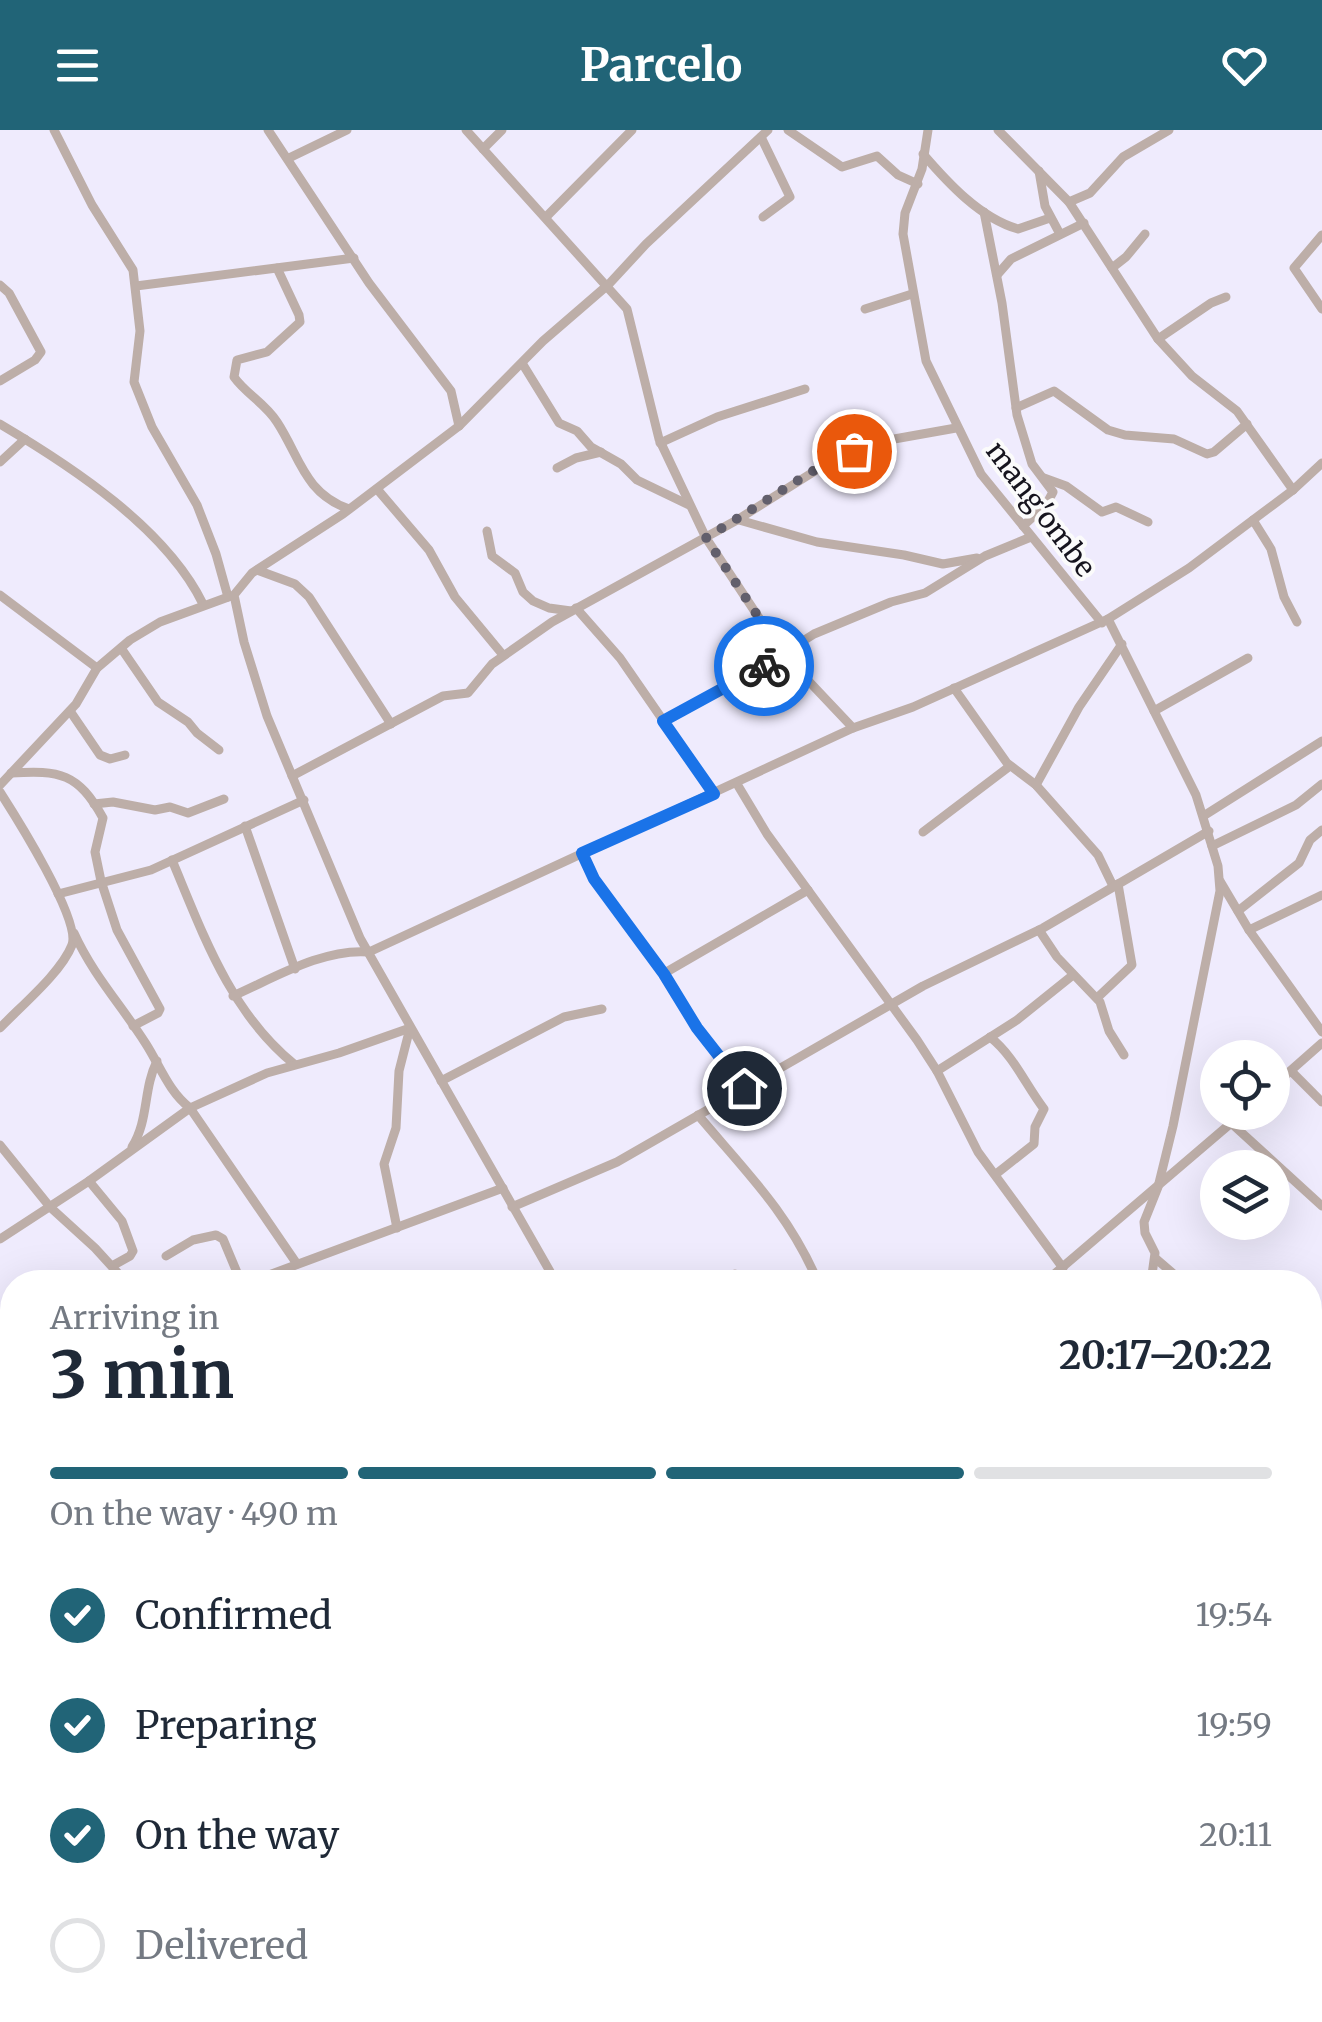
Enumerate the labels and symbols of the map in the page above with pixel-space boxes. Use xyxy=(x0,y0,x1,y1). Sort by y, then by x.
pin xyxy=(812,409,897,494)
street label: mang'ombe xyxy=(978,434,1104,584)
courier xyxy=(714,616,814,716)
pin xyxy=(702,1046,787,1131)

